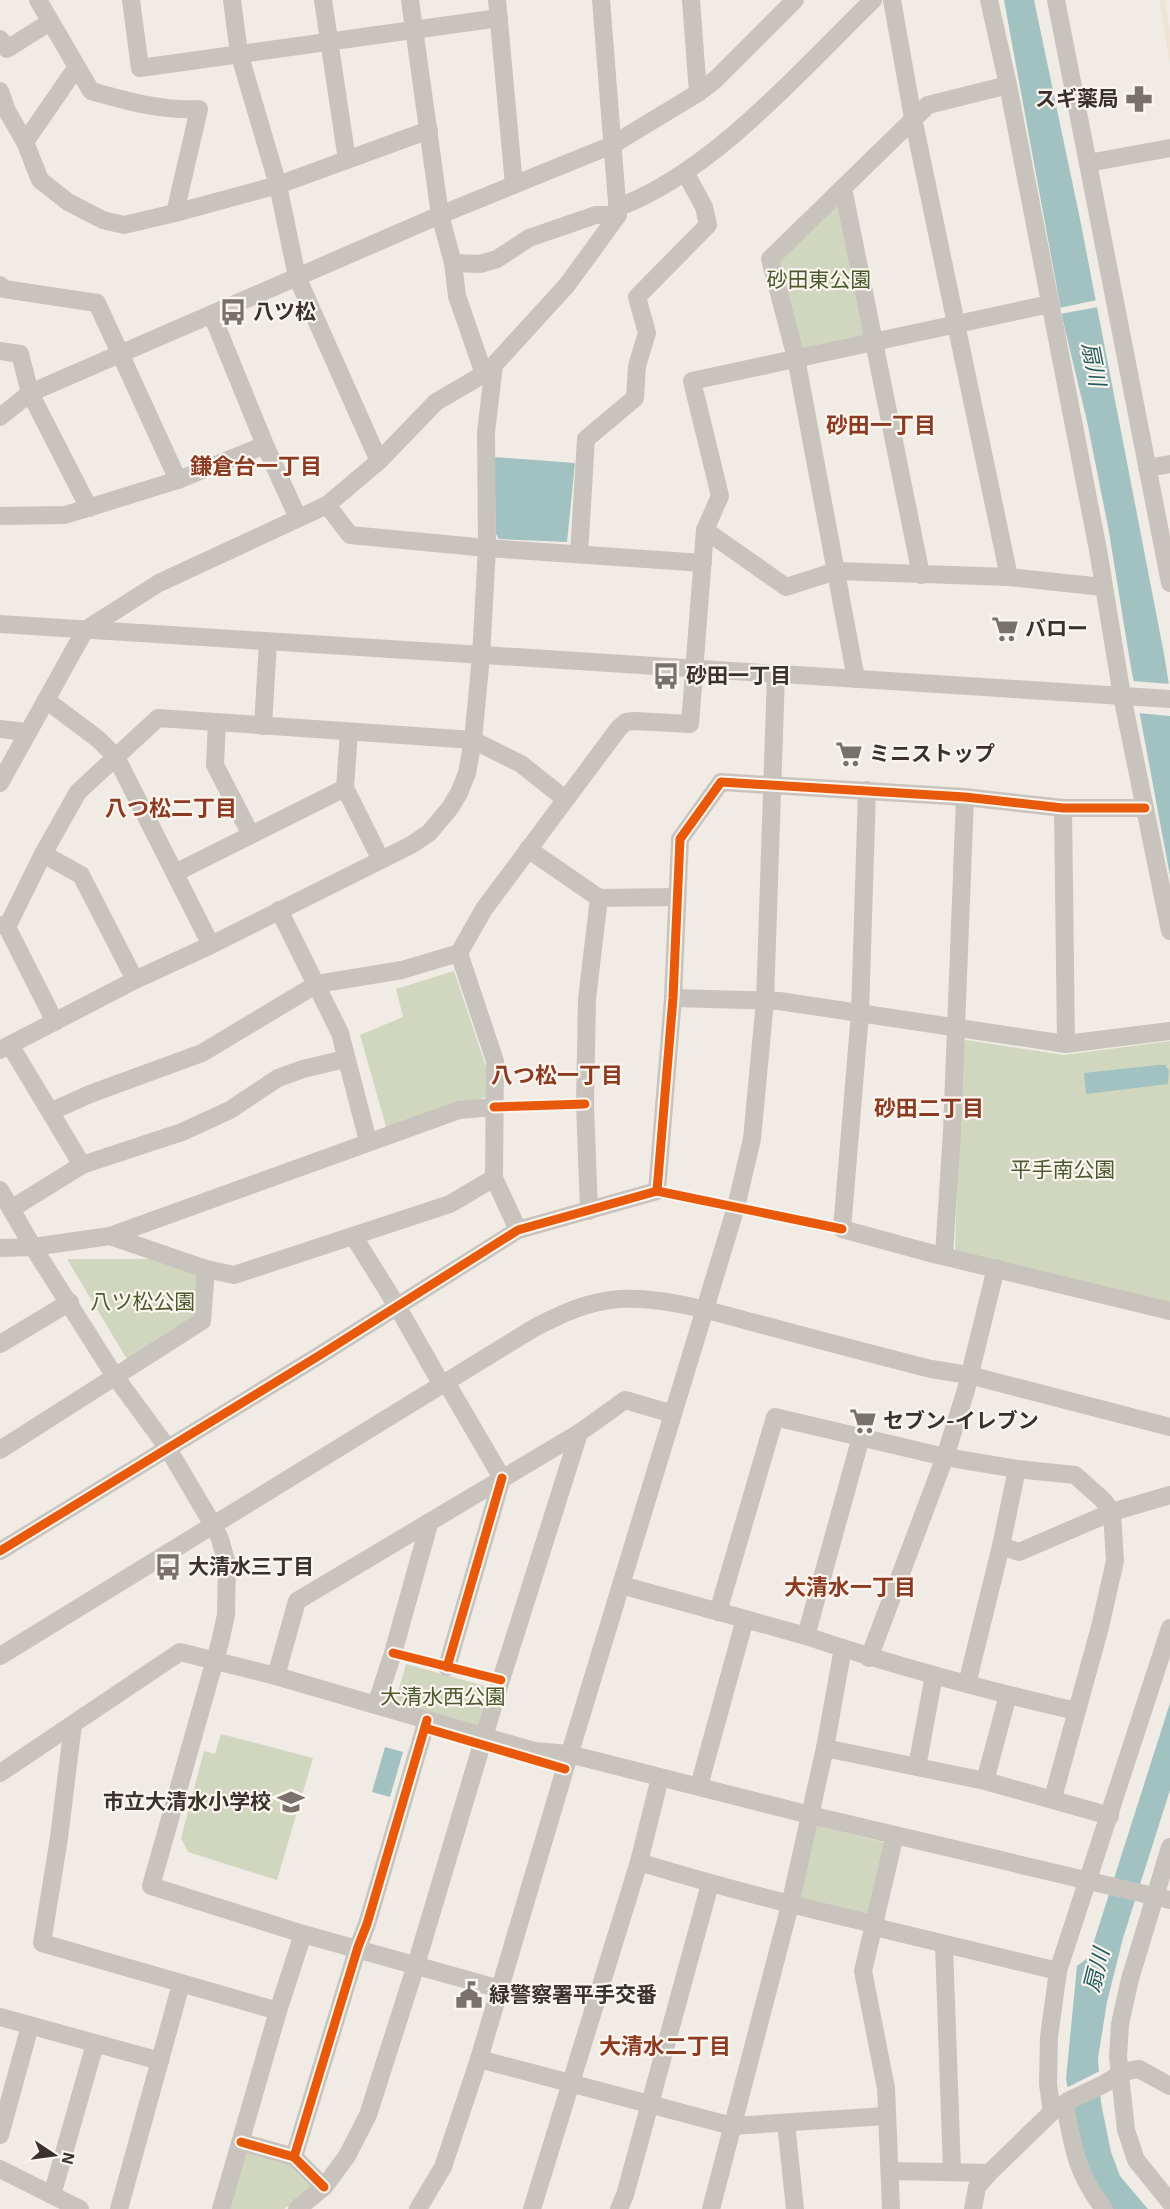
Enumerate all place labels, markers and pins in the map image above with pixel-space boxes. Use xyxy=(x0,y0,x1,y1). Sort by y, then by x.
pharmacy icon: スギ薬局 xyxy=(1124,84,1154,114)
place label: スギ薬局 xyxy=(1035,85,1119,110)
bus stop icon: 八ツ松 xyxy=(218,297,248,327)
place label: 八ツ松 xyxy=(253,298,316,323)
supermarket icon: バロー xyxy=(990,614,1020,644)
place label: バロー xyxy=(1025,615,1088,640)
bus stop icon: 砂田一丁目 xyxy=(651,661,681,691)
place label: 砂田一丁目 xyxy=(686,662,791,687)
supermarket icon: ミニストップ xyxy=(834,739,864,769)
place label: ミニストップ xyxy=(869,740,995,765)
supermarket icon: セブン-イレブン xyxy=(848,1406,878,1436)
place label: セブン-イレブン xyxy=(883,1407,1039,1432)
bus stop icon: 大清水三丁目 xyxy=(153,1552,183,1582)
place label: 大清水三丁目 xyxy=(188,1553,314,1578)
school or university icon: 市立大清水小学校 xyxy=(276,1787,306,1817)
place label: 市立大清水小学校 xyxy=(103,1788,271,1813)
public building icon: 緑警察署平手交番 xyxy=(454,1980,484,2010)
place label: 緑警察署平手交番 xyxy=(489,1981,657,2006)

